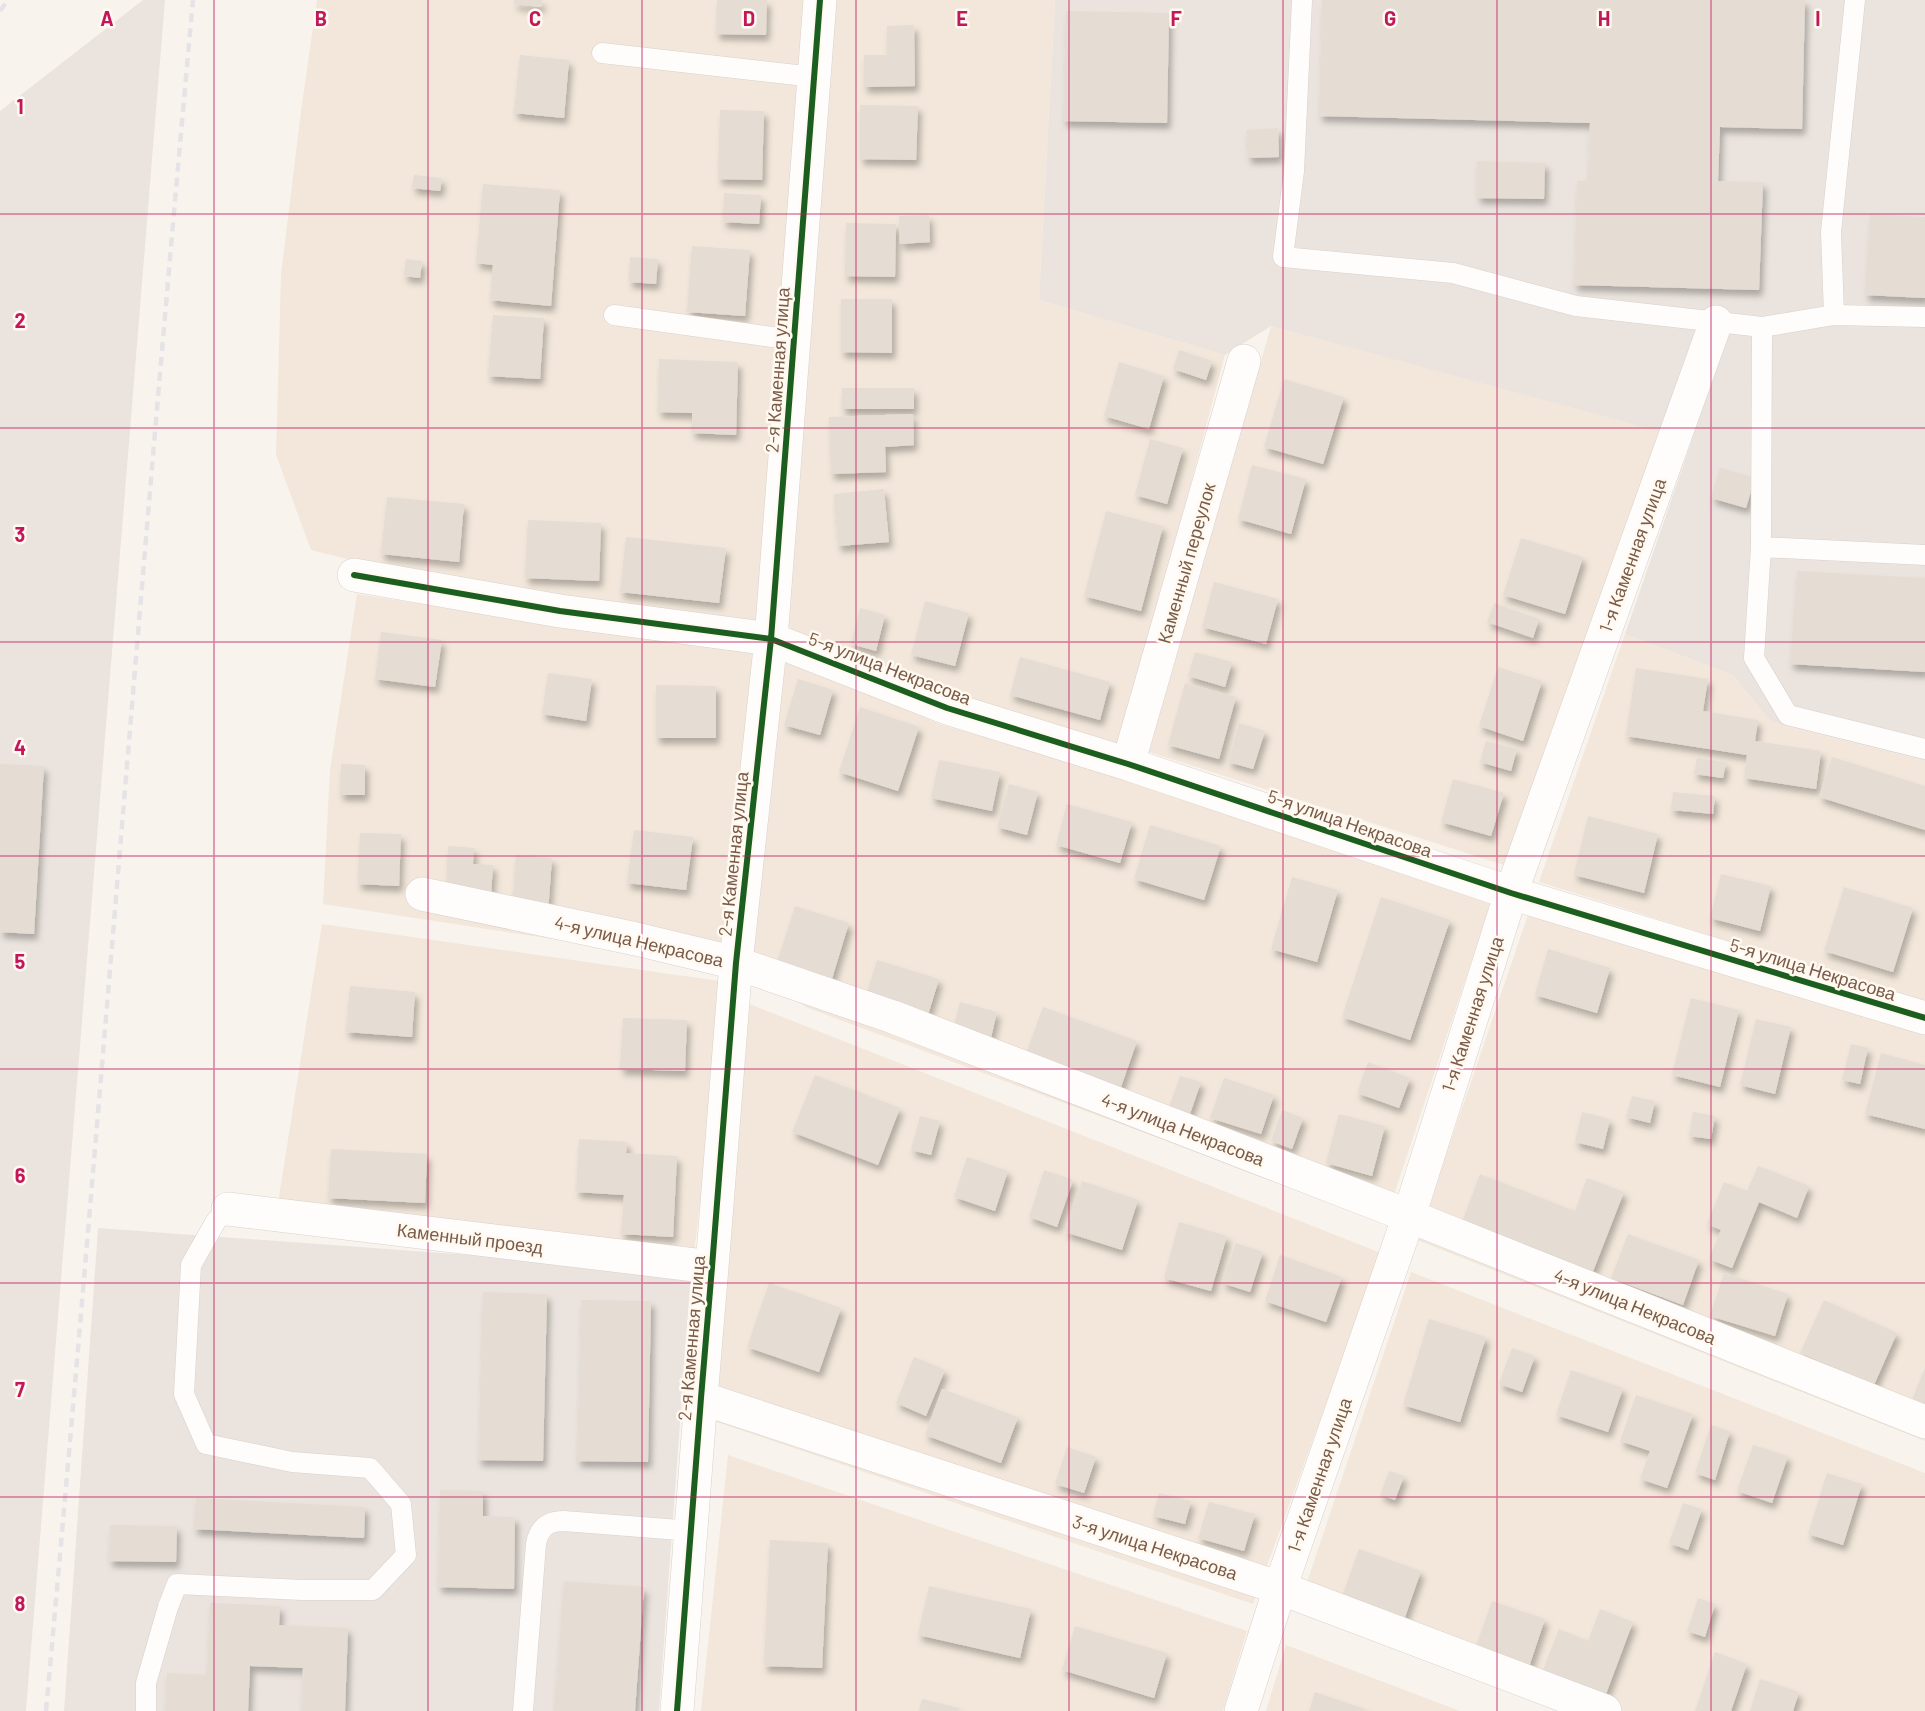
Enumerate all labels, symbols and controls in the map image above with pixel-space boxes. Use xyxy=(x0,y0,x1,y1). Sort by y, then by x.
text: A xyxy=(100,6,114,30)
text: B xyxy=(315,6,327,30)
text: C xyxy=(529,6,541,30)
text: D xyxy=(743,6,755,30)
text: E xyxy=(956,6,968,30)
text: F xyxy=(1170,6,1182,30)
text: G xyxy=(1384,6,1396,30)
text: H xyxy=(1598,6,1610,30)
text: I xyxy=(1815,6,1821,30)
text: 1 xyxy=(16,94,24,118)
street label: 2-я Каменная улица xyxy=(760,286,794,453)
text: 2 xyxy=(14,308,26,332)
street label: 1-я Каменная улица xyxy=(1594,474,1670,635)
street label: Каменный переулок xyxy=(1153,480,1220,646)
text: 3 xyxy=(15,522,25,546)
street label: 5-я улица Некрасова xyxy=(806,627,975,709)
text: 4 xyxy=(14,735,26,759)
street label: 2-я Каменная улица xyxy=(713,769,753,938)
street label: 5-я улица Некрасова xyxy=(1265,785,1436,862)
street label: 4-я улица Некрасова xyxy=(552,911,727,971)
street label: 1-я Каменная улица xyxy=(1436,932,1508,1095)
street label: 5-я улица Некрасова xyxy=(1727,933,1900,1005)
text: 5 xyxy=(15,949,26,973)
street label: 4-я улица Некрасова xyxy=(1098,1088,1269,1171)
text: 6 xyxy=(15,1163,26,1187)
street label: Каменный проезд xyxy=(396,1218,545,1258)
street label: 2-я Каменная улица xyxy=(673,1254,709,1421)
street label: 4-я улица Некрасова xyxy=(1551,1263,1720,1349)
text: 7 xyxy=(15,1377,25,1401)
street label: 1-я Каменная улица xyxy=(1282,1394,1356,1555)
street label: 3-я улица Некрасова xyxy=(1070,1510,1241,1584)
text: 8 xyxy=(15,1591,26,1615)

